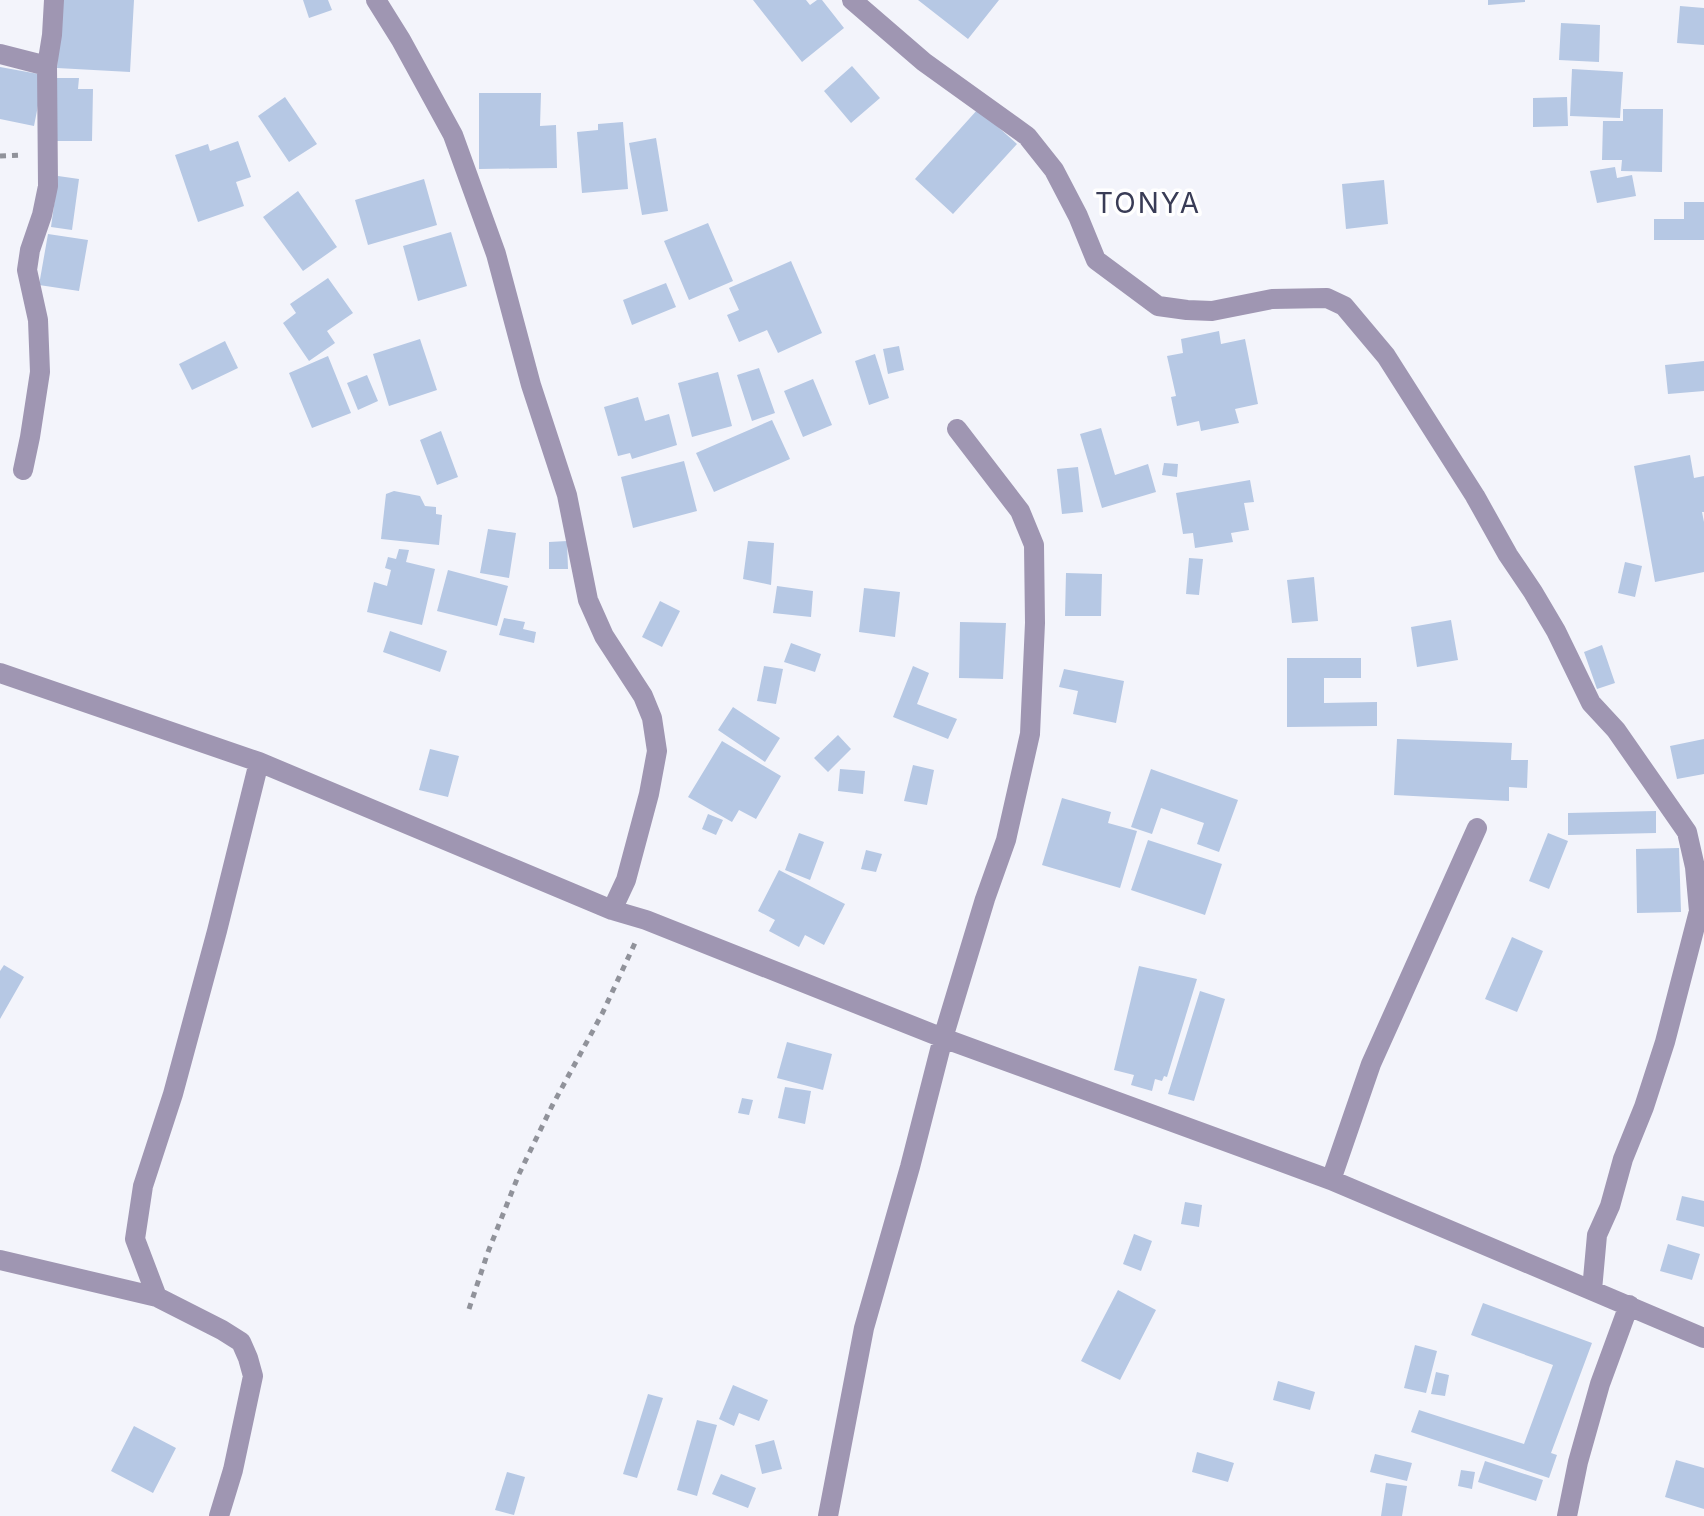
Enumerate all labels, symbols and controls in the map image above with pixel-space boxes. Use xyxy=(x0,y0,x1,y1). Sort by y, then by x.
district label: TONYA xyxy=(1095,186,1201,220)

